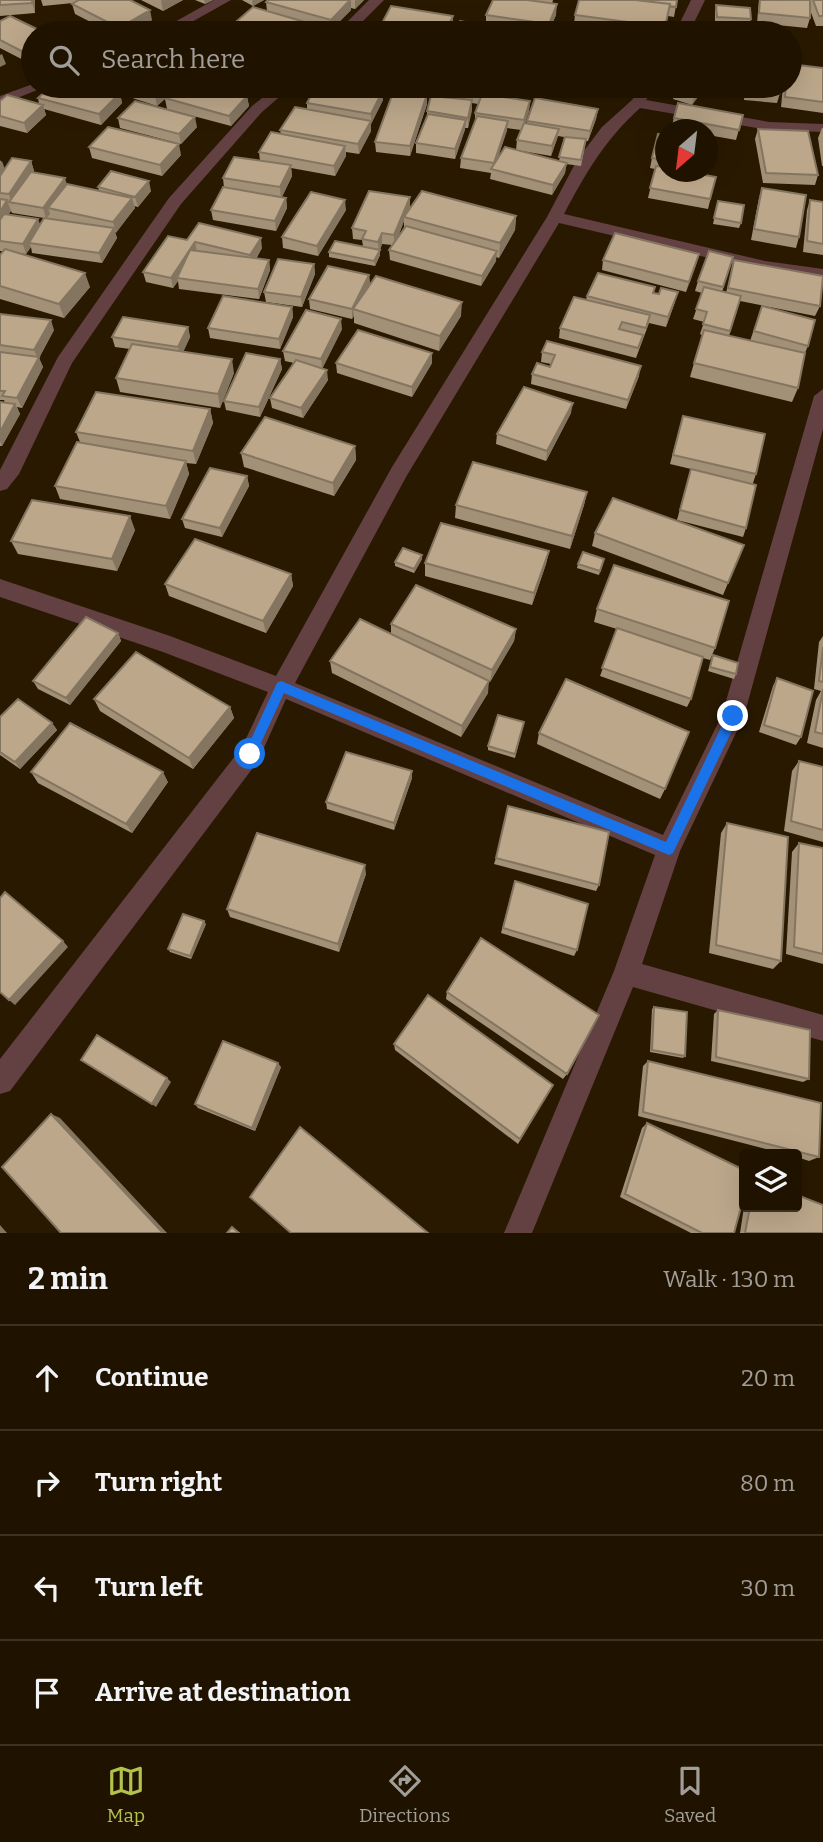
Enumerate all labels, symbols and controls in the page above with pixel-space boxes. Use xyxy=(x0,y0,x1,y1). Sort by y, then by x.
search box xyxy=(21,21,802,98)
icon: search xyxy=(45,41,83,79)
text: Search here xyxy=(101,44,245,75)
north arrow xyxy=(655,119,718,182)
route end xyxy=(717,700,748,731)
route start xyxy=(234,738,265,769)
map controls xyxy=(739,1149,802,1212)
button: layers xyxy=(739,1149,802,1212)
text: 2 min xyxy=(28,1261,108,1297)
text: Walk · 130 m xyxy=(663,1265,795,1293)
icon: ahead xyxy=(28,1359,66,1397)
text: Continue xyxy=(95,1362,209,1393)
text: 20 m xyxy=(741,1364,795,1392)
icon: right xyxy=(28,1464,66,1502)
text: Turn right xyxy=(95,1467,222,1498)
text: 80 m xyxy=(740,1469,795,1497)
icon: left xyxy=(28,1569,66,1607)
text: Turn left xyxy=(95,1572,203,1603)
text: 30 m xyxy=(741,1574,795,1602)
icon: arrive xyxy=(28,1674,66,1712)
text: Arrive at destination xyxy=(95,1677,350,1708)
tab: Map xyxy=(107,1762,145,1827)
tab: Directions xyxy=(359,1762,450,1827)
tab: Saved xyxy=(664,1762,716,1827)

